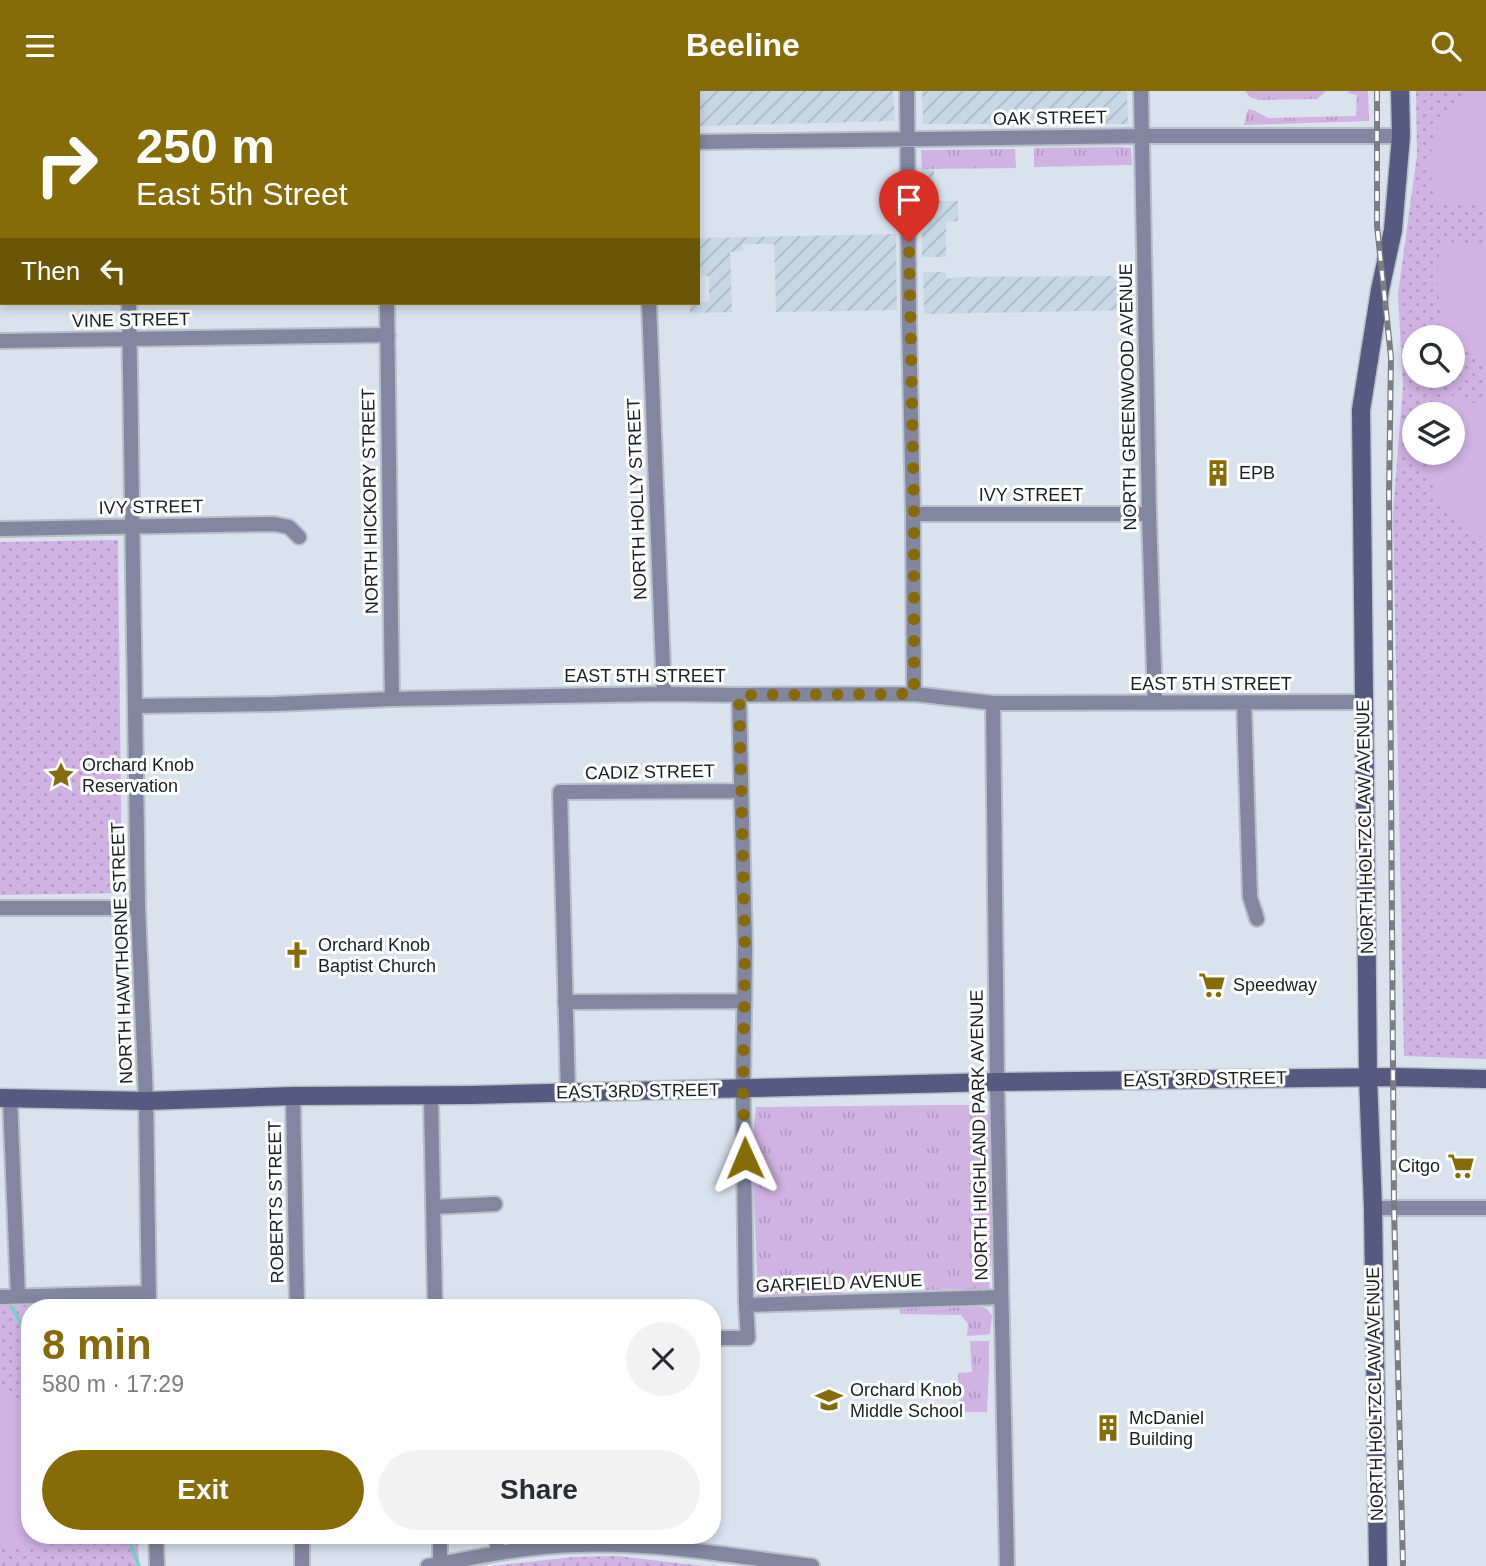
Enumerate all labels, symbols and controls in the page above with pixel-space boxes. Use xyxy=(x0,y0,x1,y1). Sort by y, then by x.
icon: menu xyxy=(21,27,59,65)
text: Beeline xyxy=(686,27,800,63)
icon: search xyxy=(1427,27,1465,65)
street label: OAK STREET xyxy=(993,107,1107,129)
icon: right xyxy=(21,119,112,210)
text: 250 m xyxy=(136,119,275,173)
pin xyxy=(879,170,939,242)
text: East 5th Street xyxy=(136,176,348,212)
icon: arrive xyxy=(890,181,928,219)
icon: left xyxy=(94,252,132,290)
text: Then xyxy=(21,256,80,286)
street label: NORTH GREENWOOD AVENUE xyxy=(1116,263,1140,531)
street label: VINE STREET xyxy=(72,309,190,331)
map controls xyxy=(1402,325,1465,465)
button: search xyxy=(1402,325,1465,388)
street label: NORTH HICKORY STREET xyxy=(358,388,382,614)
street label: NORTH HOLLY STREET xyxy=(623,398,651,600)
button: layers xyxy=(1402,402,1465,465)
building icon: EPB xyxy=(1203,458,1233,488)
place label: EPB xyxy=(1239,463,1275,483)
street label: IVY STREET xyxy=(979,485,1083,505)
street label: IVY STREET xyxy=(98,496,204,518)
street label: EAST 5TH STREET xyxy=(564,666,726,686)
street label: EAST 5TH STREET xyxy=(1130,674,1292,694)
street label: NORTH HOLTZCLAW AVENUE xyxy=(1353,700,1377,954)
place label: Orchard Knob Reservation xyxy=(82,755,194,796)
place icon: Orchard Knob Reservation xyxy=(46,760,76,790)
street label: CADIZ STREET xyxy=(585,761,715,783)
street label: NORTH HAWTHORNE STREET xyxy=(107,822,137,1084)
place label: Orchard Knob Baptist Church xyxy=(318,935,436,976)
church icon: Orchard Knob Baptist Church xyxy=(282,940,312,970)
supermarket icon: Speedway xyxy=(1197,970,1227,1000)
place label: Speedway xyxy=(1233,975,1317,995)
street label: NORTH HIGHLAND PARK AVENUE xyxy=(966,989,992,1281)
street label: EAST 3RD STREET xyxy=(1123,1068,1287,1090)
street label: EAST 3RD STREET xyxy=(556,1080,720,1102)
street label: ROBERTS STREET xyxy=(265,1120,287,1284)
position arrow xyxy=(708,1121,782,1195)
supermarket icon: Citgo xyxy=(1446,1151,1476,1181)
place label: Citgo xyxy=(1398,1156,1440,1176)
street label: NORTH HOLTZCLAW AVENUE xyxy=(1363,1267,1387,1521)
street label: GARFIELD AVENUE xyxy=(755,1270,923,1296)
text: 8 min xyxy=(42,1321,152,1368)
button: close xyxy=(626,1322,700,1396)
text: 580 m · 17:29 xyxy=(42,1371,184,1397)
place label: Orchard Knob Middle School xyxy=(850,1380,963,1421)
school or university icon: Orchard Knob Middle School xyxy=(814,1385,844,1415)
place label: McDaniel Building xyxy=(1129,1408,1204,1449)
building icon: McDaniel Building xyxy=(1093,1413,1123,1443)
button: Exit xyxy=(42,1450,364,1530)
button: Share xyxy=(378,1450,700,1530)

